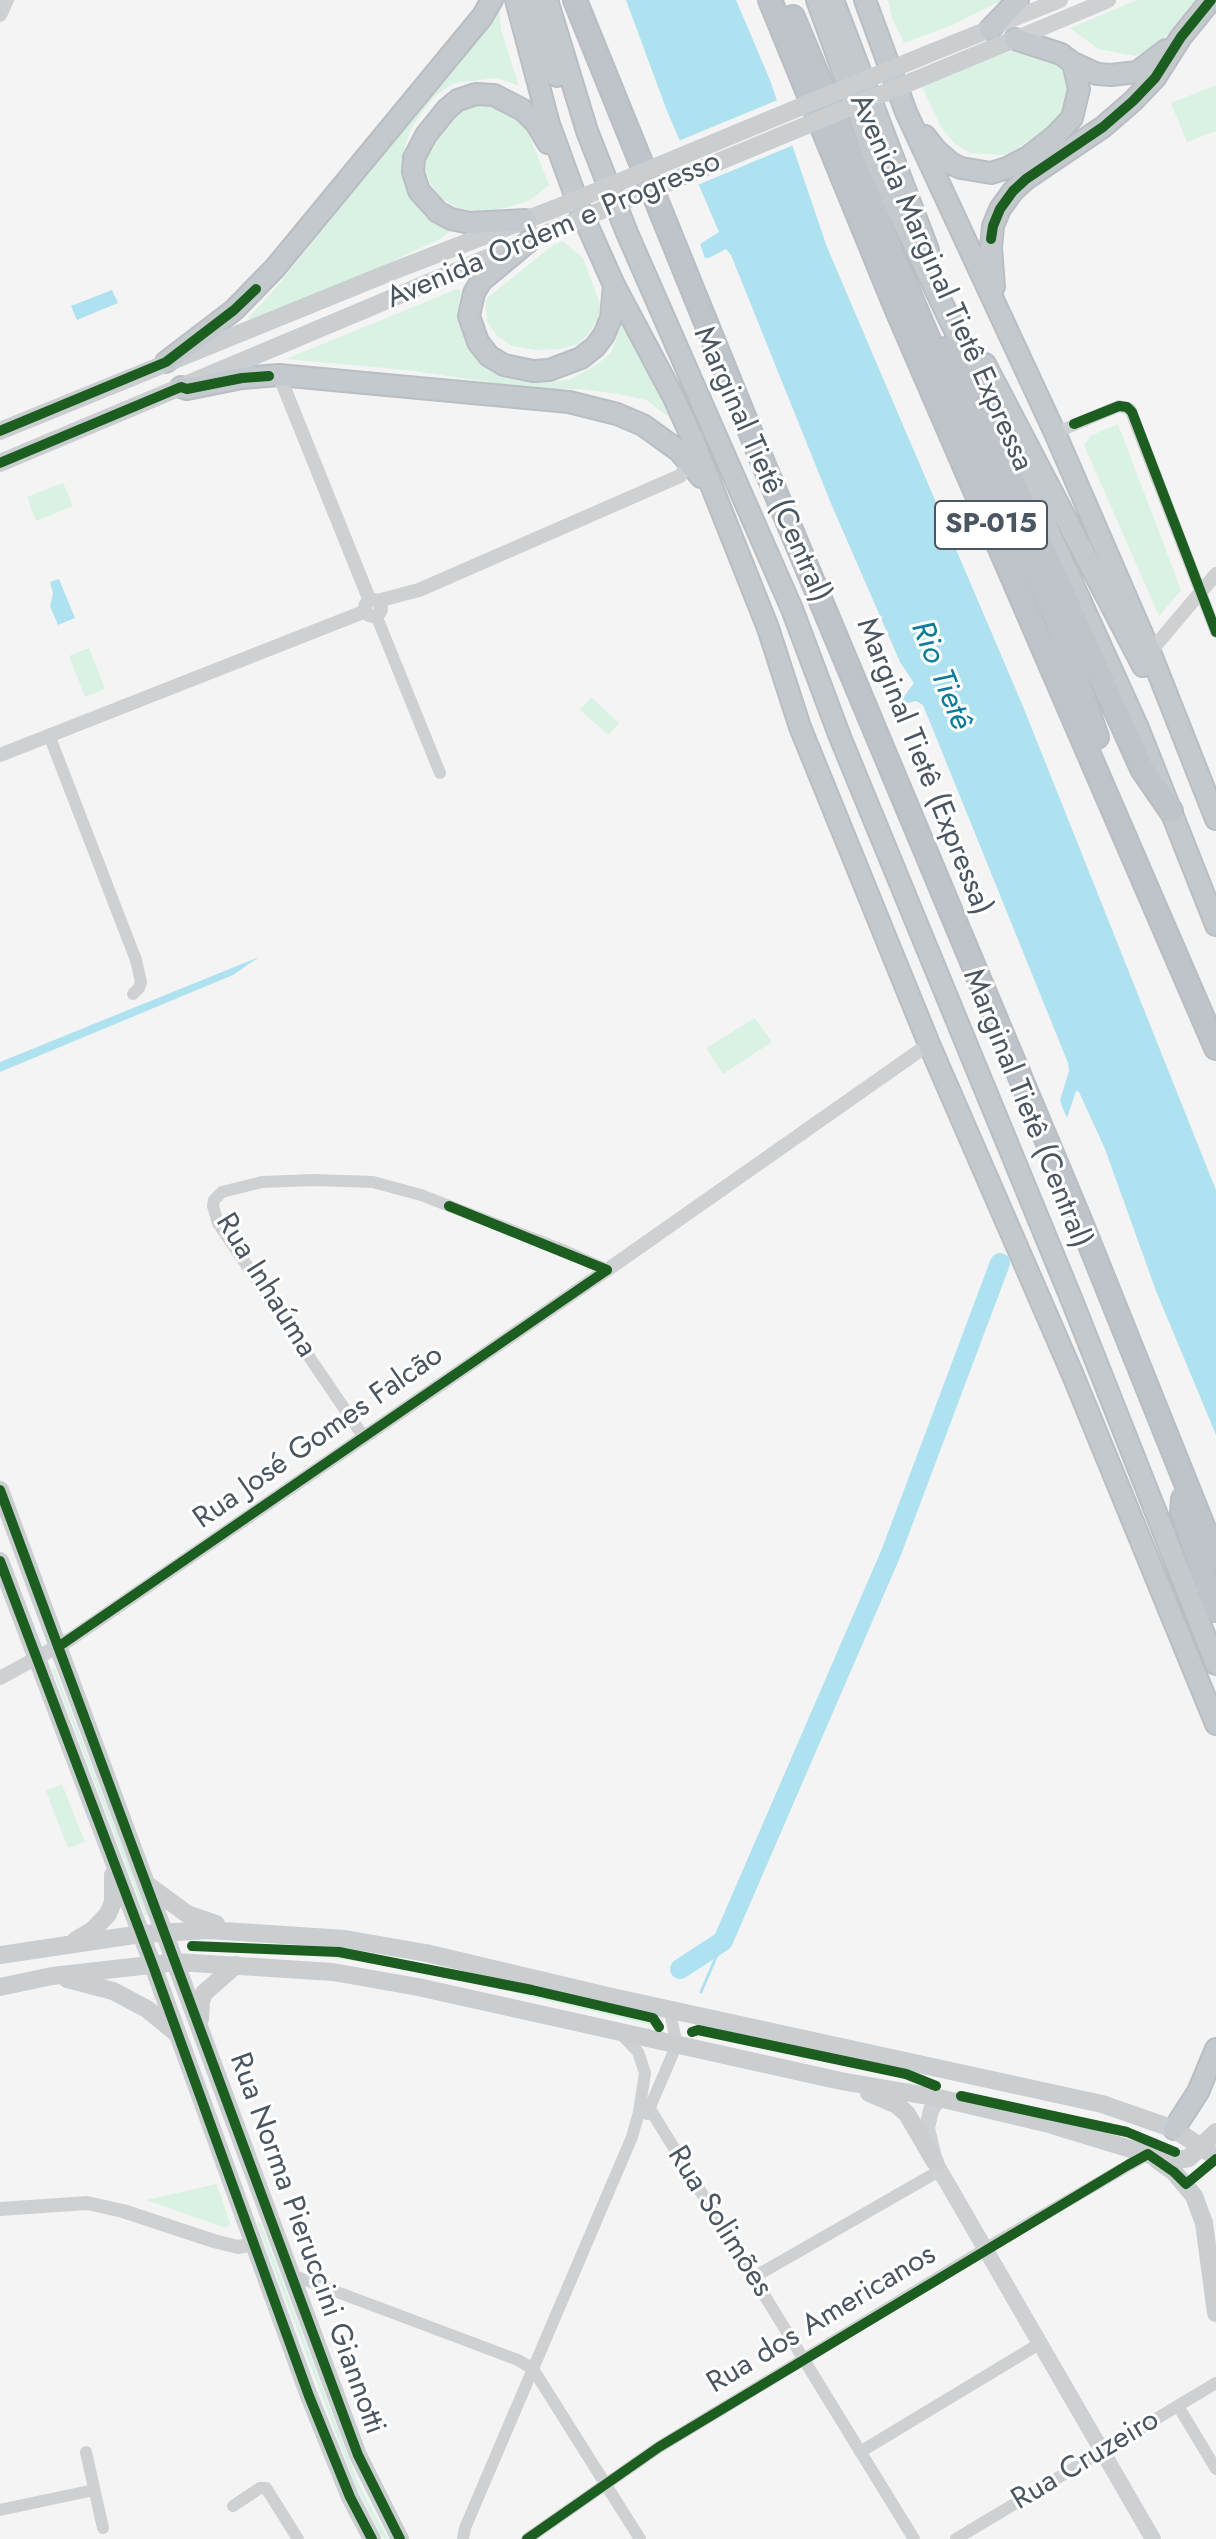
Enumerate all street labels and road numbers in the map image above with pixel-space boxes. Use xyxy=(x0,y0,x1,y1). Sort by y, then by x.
street label: Avenida Marginal Tietê Expressa xyxy=(840,89,1040,477)
street label: Avenida Ordem e Progresso xyxy=(382,144,726,318)
street label: Marginal Tietê (Central) xyxy=(684,322,838,608)
road number: SP-015 xyxy=(935,501,1047,549)
street label: Marginal Tietê (Expressa) xyxy=(847,613,999,921)
street label: Marginal Tietê (Central) xyxy=(954,964,1098,1254)
street label: Rua Inhaúma xyxy=(207,1207,323,1365)
street label: Rua José Gomes Falcão xyxy=(187,1338,451,1538)
street label: Rua Norma Pieruccini Giannotti xyxy=(220,2048,392,2440)
street label: Rua Solimões xyxy=(658,2140,780,2304)
street label: Rua dos Americanos xyxy=(701,2238,943,2402)
street label: Rua Cruzeiro xyxy=(1006,2403,1166,2519)

